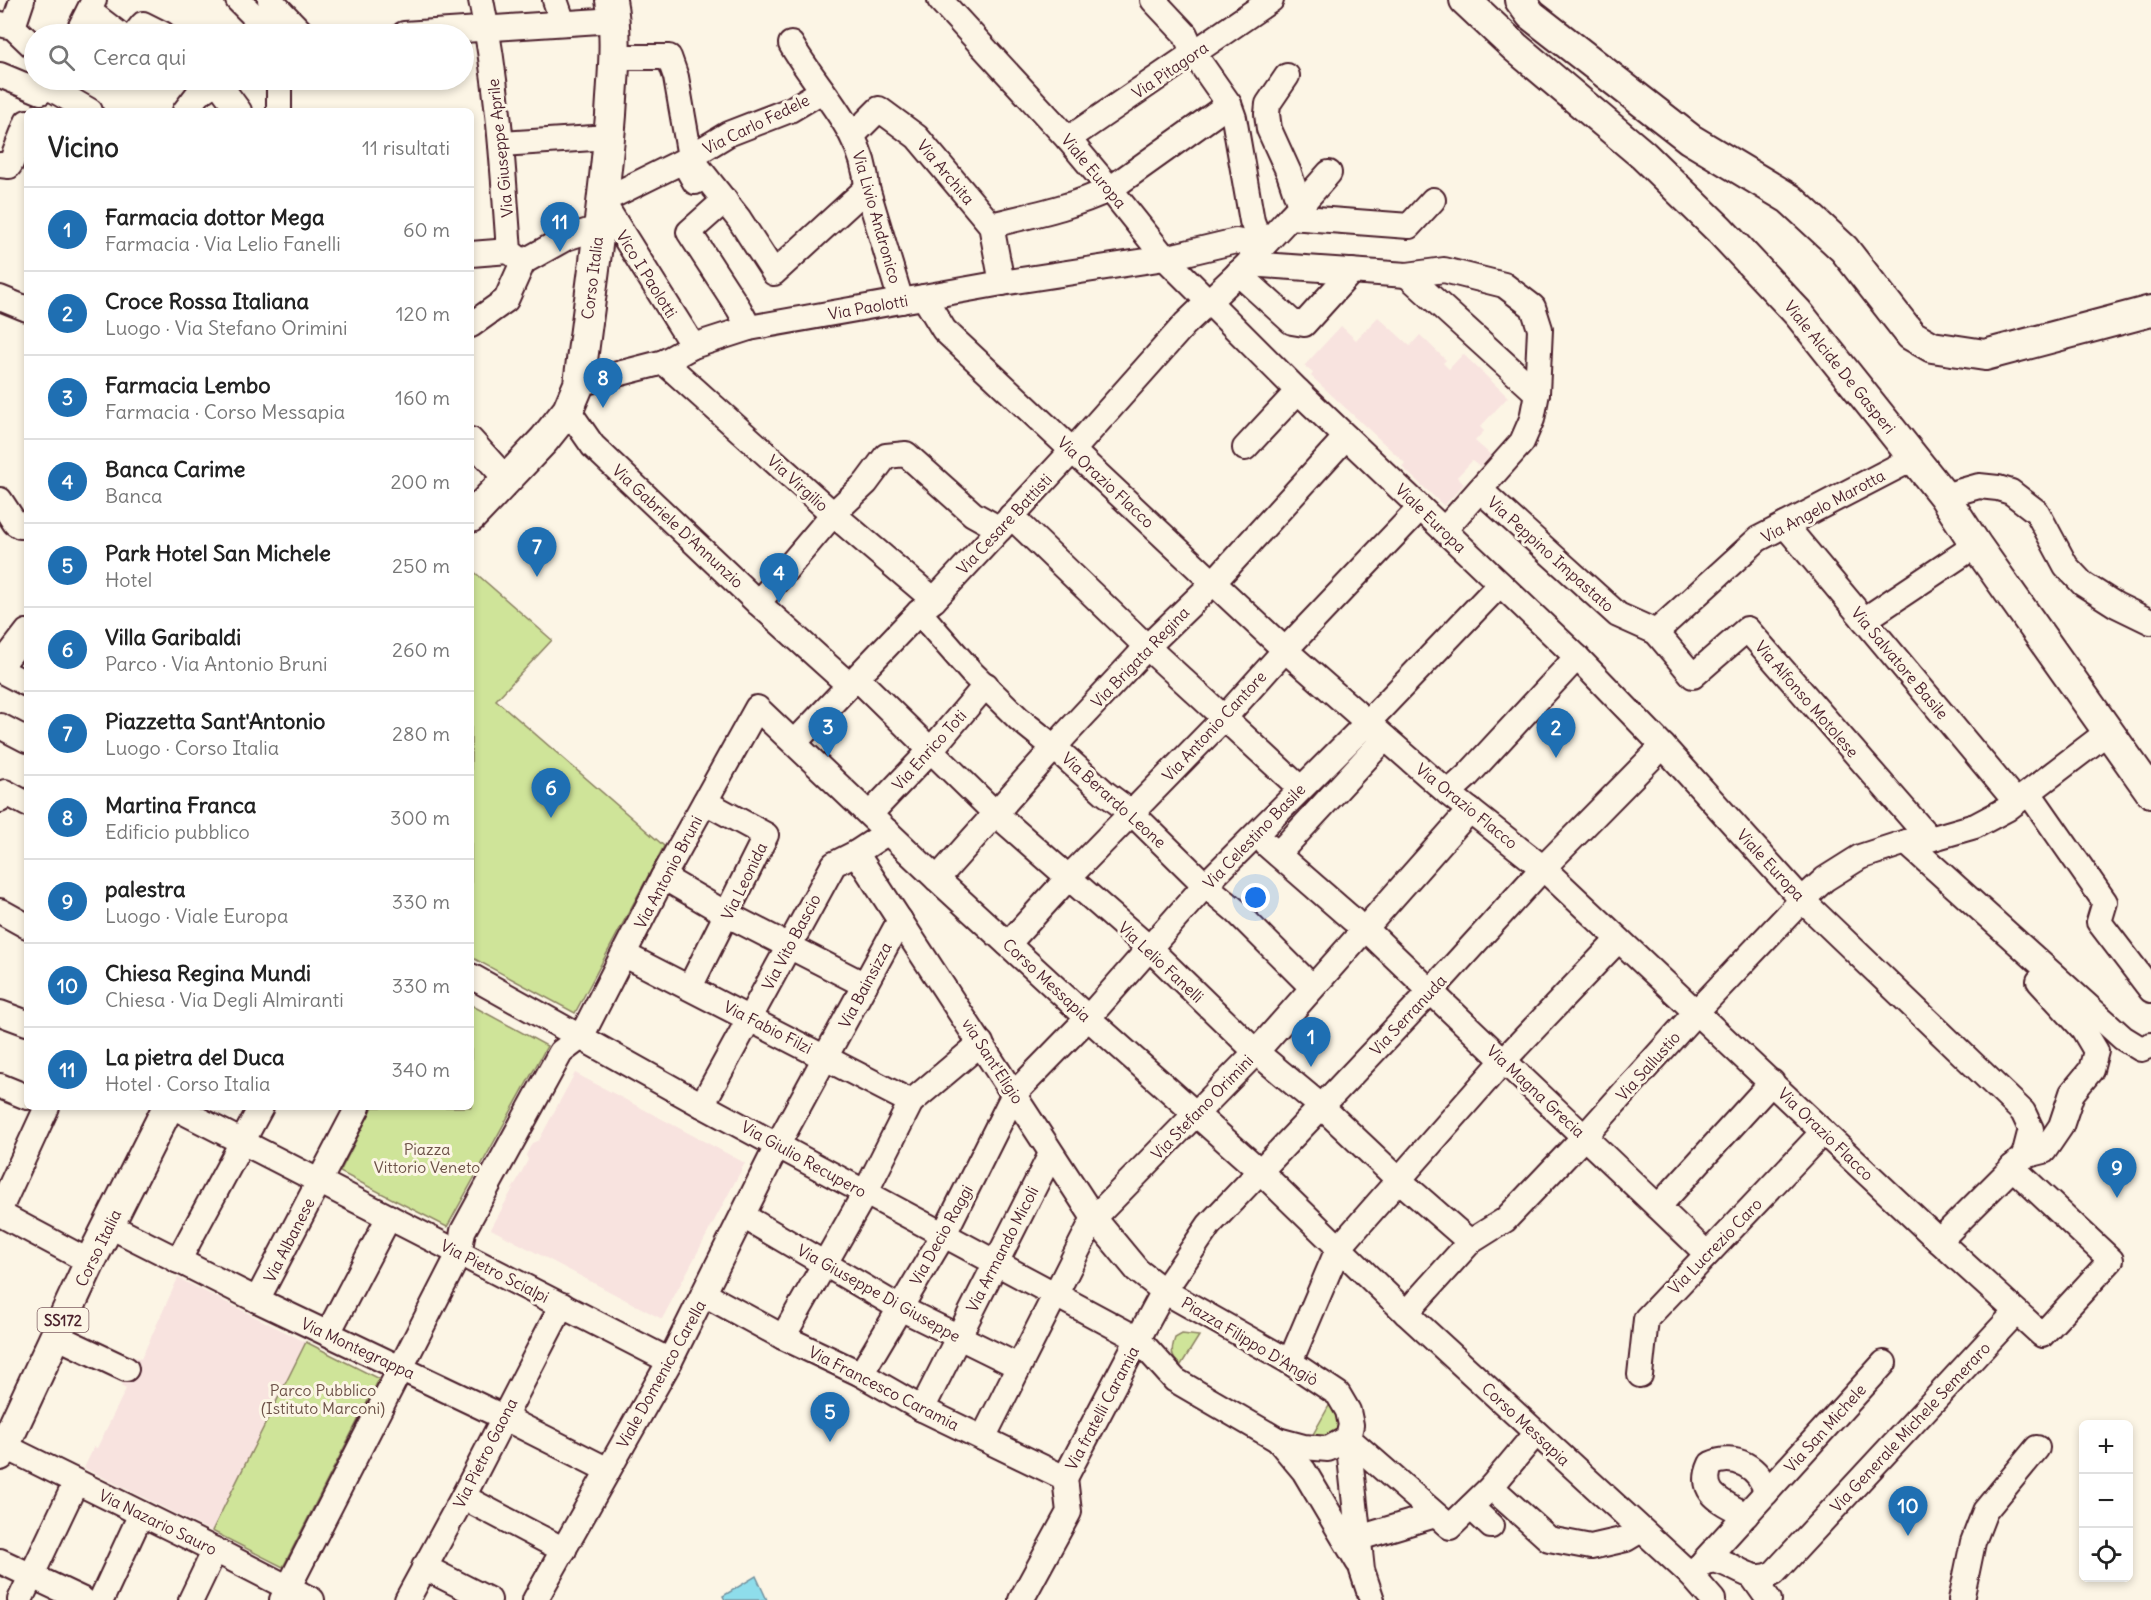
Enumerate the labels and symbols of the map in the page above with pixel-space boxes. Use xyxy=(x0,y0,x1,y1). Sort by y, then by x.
street label: Via Pitagora xyxy=(1128,37,1212,103)
street label: Via Giuseppe Aprile xyxy=(483,78,517,218)
street label: Via Carlo Fedele xyxy=(700,90,812,158)
street label: Viale Europa xyxy=(1057,130,1131,212)
street label: Via Archita xyxy=(913,135,979,209)
street label: Via Livio Andronico xyxy=(848,148,906,286)
pin: 11 xyxy=(540,202,580,252)
street label: Vico I Paolotti xyxy=(612,227,682,321)
street label: Corso Italia xyxy=(577,235,607,321)
street label: Via Paolotti xyxy=(827,290,909,324)
street label: Viale Alcide De Gasperi xyxy=(1780,296,1900,438)
pin: 8 xyxy=(584,358,622,408)
street label: Via Orazio Flacco xyxy=(1053,432,1159,532)
street label: Via Virgilio xyxy=(763,450,833,516)
street label: Via Gabriele D'Annunzio xyxy=(608,460,748,592)
street label: Via Angelo Marotta xyxy=(1758,465,1888,547)
street label: Via Cesare Battisti xyxy=(952,469,1056,579)
street label: Viale Europa xyxy=(1391,479,1471,557)
street label: Via Peppino Impastato xyxy=(1484,492,1618,616)
pin: 7 xyxy=(518,528,556,577)
pin: 4 xyxy=(760,554,798,603)
street label: Via Brigata Regina xyxy=(1087,602,1193,712)
street label: Via Salvatore Basile xyxy=(1847,603,1953,723)
street label: Via Alfonso Motolese xyxy=(1751,637,1863,761)
street label: Via Antonio Cantore xyxy=(1158,667,1270,785)
street label: Via Enrico Toti xyxy=(888,706,970,794)
pin: 3 xyxy=(808,708,848,757)
pin: 2 xyxy=(1536,708,1576,758)
street label: Via Berardo Leone xyxy=(1058,748,1170,852)
street label: Via Orazio Flacco xyxy=(1412,759,1522,853)
pin: 6 xyxy=(532,768,570,818)
street label: Via Celestino Basile xyxy=(1199,779,1309,893)
street label: Via Antonio Bruni xyxy=(630,812,706,932)
street label: Viale Europa xyxy=(1733,825,1809,905)
street label: Via Leonida xyxy=(717,839,771,923)
your location xyxy=(1241,883,1270,912)
street label: Via Vito Bascio xyxy=(757,891,825,993)
street label: Via Lelio Fanelli xyxy=(1114,917,1208,1007)
street label: Corso Messapia xyxy=(999,934,1095,1026)
street label: Via Bainsizza xyxy=(834,939,896,1031)
street label: Via Serranuda xyxy=(1366,970,1450,1060)
street label: Via Fabio Filzi xyxy=(720,996,816,1058)
street label: via Sant'Eligio xyxy=(958,1014,1028,1108)
pin: 1 xyxy=(1292,1018,1330,1067)
street label: Via Sallustio xyxy=(1612,1027,1684,1105)
street label: Via Magna Grecia xyxy=(1483,1040,1589,1142)
street label: Via Stefano Orimini xyxy=(1147,1050,1257,1164)
street label: Via Orazio Flacco xyxy=(1774,1083,1878,1185)
street label: Via Giulio Recupero xyxy=(738,1116,870,1202)
park label: Piazza Vittorio Veneto xyxy=(374,1139,480,1177)
pin: 9 xyxy=(2098,1148,2136,1198)
street label: Via Decio Raggi xyxy=(905,1181,977,1289)
street label: Via Armando Micoli xyxy=(962,1183,1042,1315)
street label: Via Albanese xyxy=(259,1194,319,1286)
street label: Via Lucrezio Caro xyxy=(1664,1194,1766,1298)
street label: Corso Italia xyxy=(71,1206,125,1290)
street label: Via Pietro Scialpi xyxy=(437,1235,553,1307)
street label: Via Giuseppe Di Giuseppe xyxy=(794,1240,964,1346)
street label: Piazza Filippo D'Angiò xyxy=(1178,1292,1322,1390)
street label: Viale Domenico Carella xyxy=(612,1297,710,1451)
road number: SS172 xyxy=(38,1308,88,1332)
street label: Via Montegrappa xyxy=(298,1313,418,1383)
street label: Via Generale Michele Semeraro xyxy=(1826,1338,1994,1516)
street label: Via Francesco Caramia xyxy=(805,1341,963,1435)
street label: Via fratelli Caramia xyxy=(1061,1343,1143,1473)
street label: Corso Messapia xyxy=(1478,1378,1574,1470)
park label: Parco Pubblico (Istituto Marconi) xyxy=(261,1380,385,1418)
street label: Via San Michele xyxy=(1780,1380,1870,1476)
pin: 5 xyxy=(810,1392,850,1442)
street label: Via Pietro Gaona xyxy=(449,1395,521,1511)
street label: Via Nazario Sauro xyxy=(96,1485,220,1559)
pin: 10 xyxy=(1888,1486,1928,1536)

